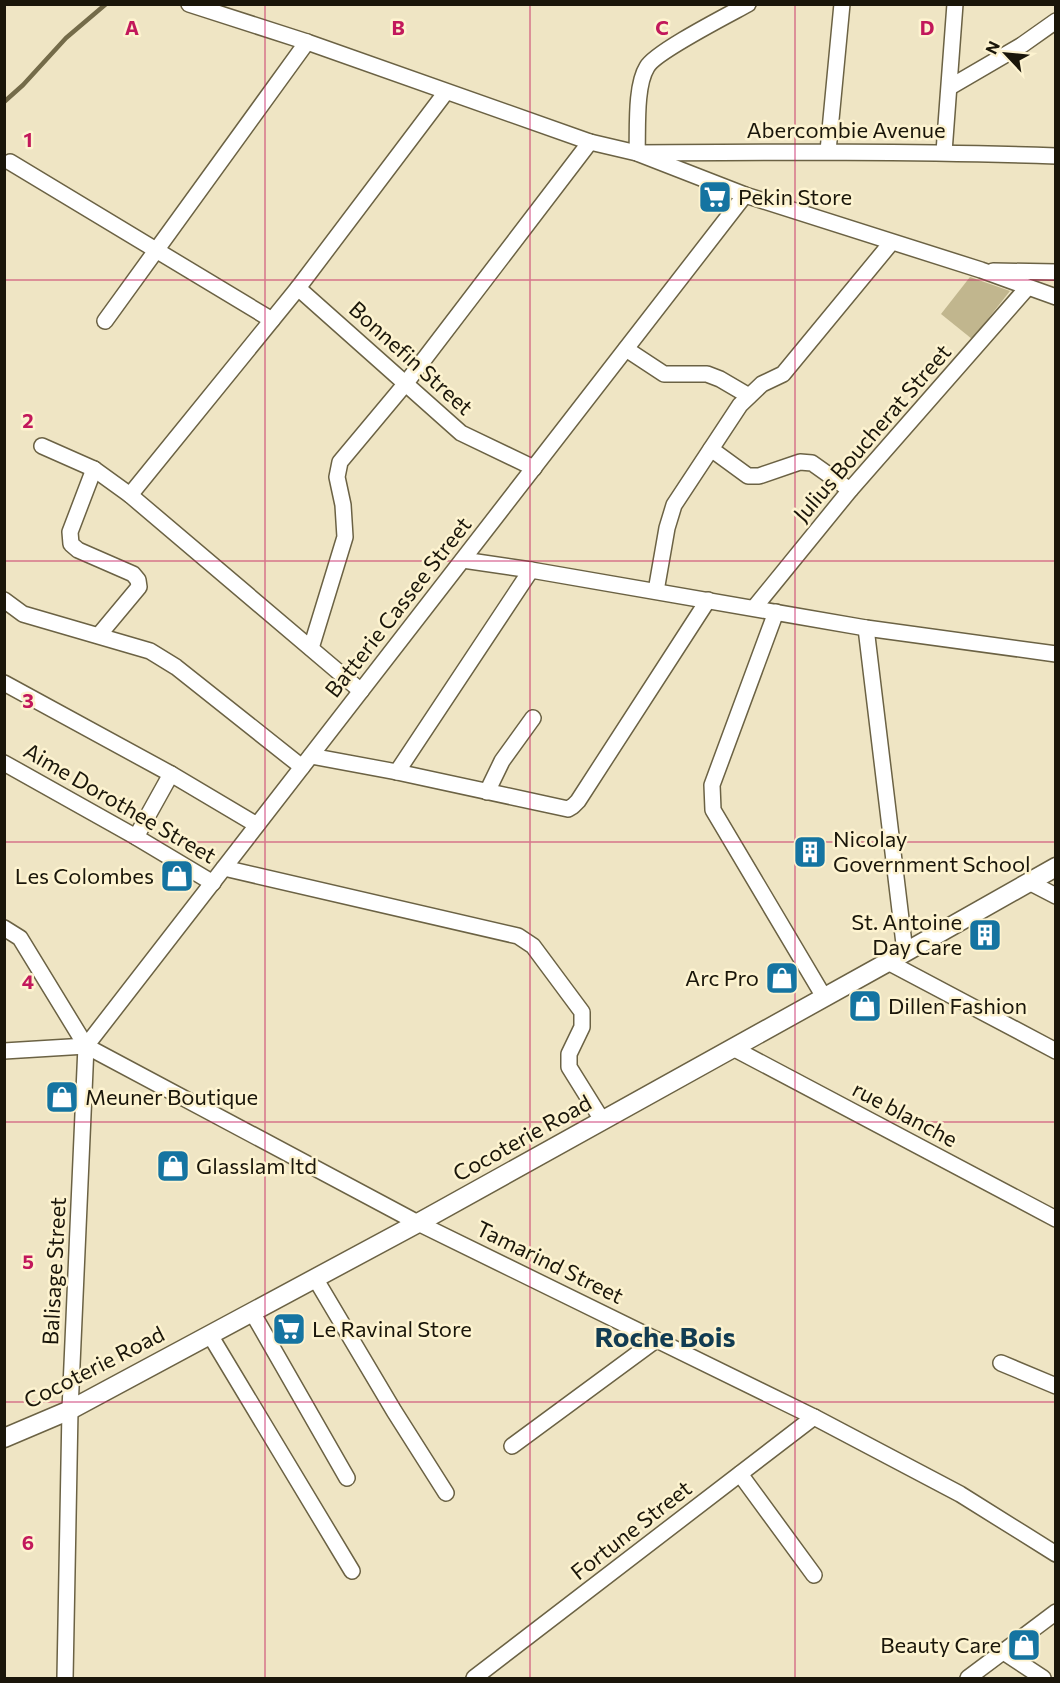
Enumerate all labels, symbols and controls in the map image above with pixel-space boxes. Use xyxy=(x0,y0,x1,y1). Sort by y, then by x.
text: A xyxy=(125,15,139,39)
text: B xyxy=(391,15,405,39)
text: C xyxy=(655,15,669,39)
text: D xyxy=(920,15,934,39)
north arrow xyxy=(976,24,1036,84)
text: N xyxy=(981,38,1003,57)
street label: Abercombie Avenue xyxy=(746,116,946,143)
text: 1 xyxy=(23,127,33,151)
supermarket icon: Pekin Store xyxy=(697,179,733,215)
place label: Pekin Store xyxy=(738,183,852,210)
street label: Bonnefin Street xyxy=(344,295,479,420)
street label: Julius Boucherat Street xyxy=(787,338,956,527)
text: 2 xyxy=(22,408,34,432)
street label: Batterie Cassee Street xyxy=(319,511,476,702)
text: 3 xyxy=(22,688,34,712)
street label: Aime Dorothee Street xyxy=(19,736,221,869)
place label: Nicolay Government School xyxy=(833,825,1031,877)
building icon: Nicolay Government School xyxy=(792,834,828,870)
shop icon: Les Colombes xyxy=(159,858,195,894)
place label: Les Colombes xyxy=(15,862,154,889)
place label: St. Antoine Day Care xyxy=(851,908,962,960)
building icon: St. Antoine Day Care xyxy=(967,917,1003,953)
shop icon: Arc Pro xyxy=(764,960,800,996)
place label: Arc Pro xyxy=(685,964,759,991)
text: 4 xyxy=(22,969,34,993)
shop icon: Dillen Fashion xyxy=(847,988,883,1024)
place label: Dillen Fashion xyxy=(888,992,1027,1019)
street label: rue blanche xyxy=(848,1075,962,1152)
shop icon: Meuner Boutique xyxy=(44,1079,80,1115)
place label: Meuner Boutique xyxy=(85,1083,258,1110)
street label: Cocoterie Road xyxy=(448,1088,596,1187)
shop icon: Glasslam ltd xyxy=(155,1148,191,1184)
place label: Glasslam ltd xyxy=(196,1152,317,1179)
street label: Balisage Street xyxy=(36,1196,71,1346)
street label: Tamarind Street xyxy=(472,1214,628,1309)
text: 5 xyxy=(22,1249,34,1273)
supermarket icon: Le Ravinal Store xyxy=(271,1311,307,1347)
place label: Le Ravinal Store xyxy=(312,1315,472,1342)
district label: Roche Bois xyxy=(594,1319,736,1353)
street label: Cocoterie Road xyxy=(19,1320,169,1414)
street label: Fortune Street xyxy=(565,1474,697,1585)
text: 6 xyxy=(22,1530,34,1554)
shop icon: Beauty Care xyxy=(1006,1627,1042,1663)
place label: Beauty Care xyxy=(880,1631,1001,1658)

